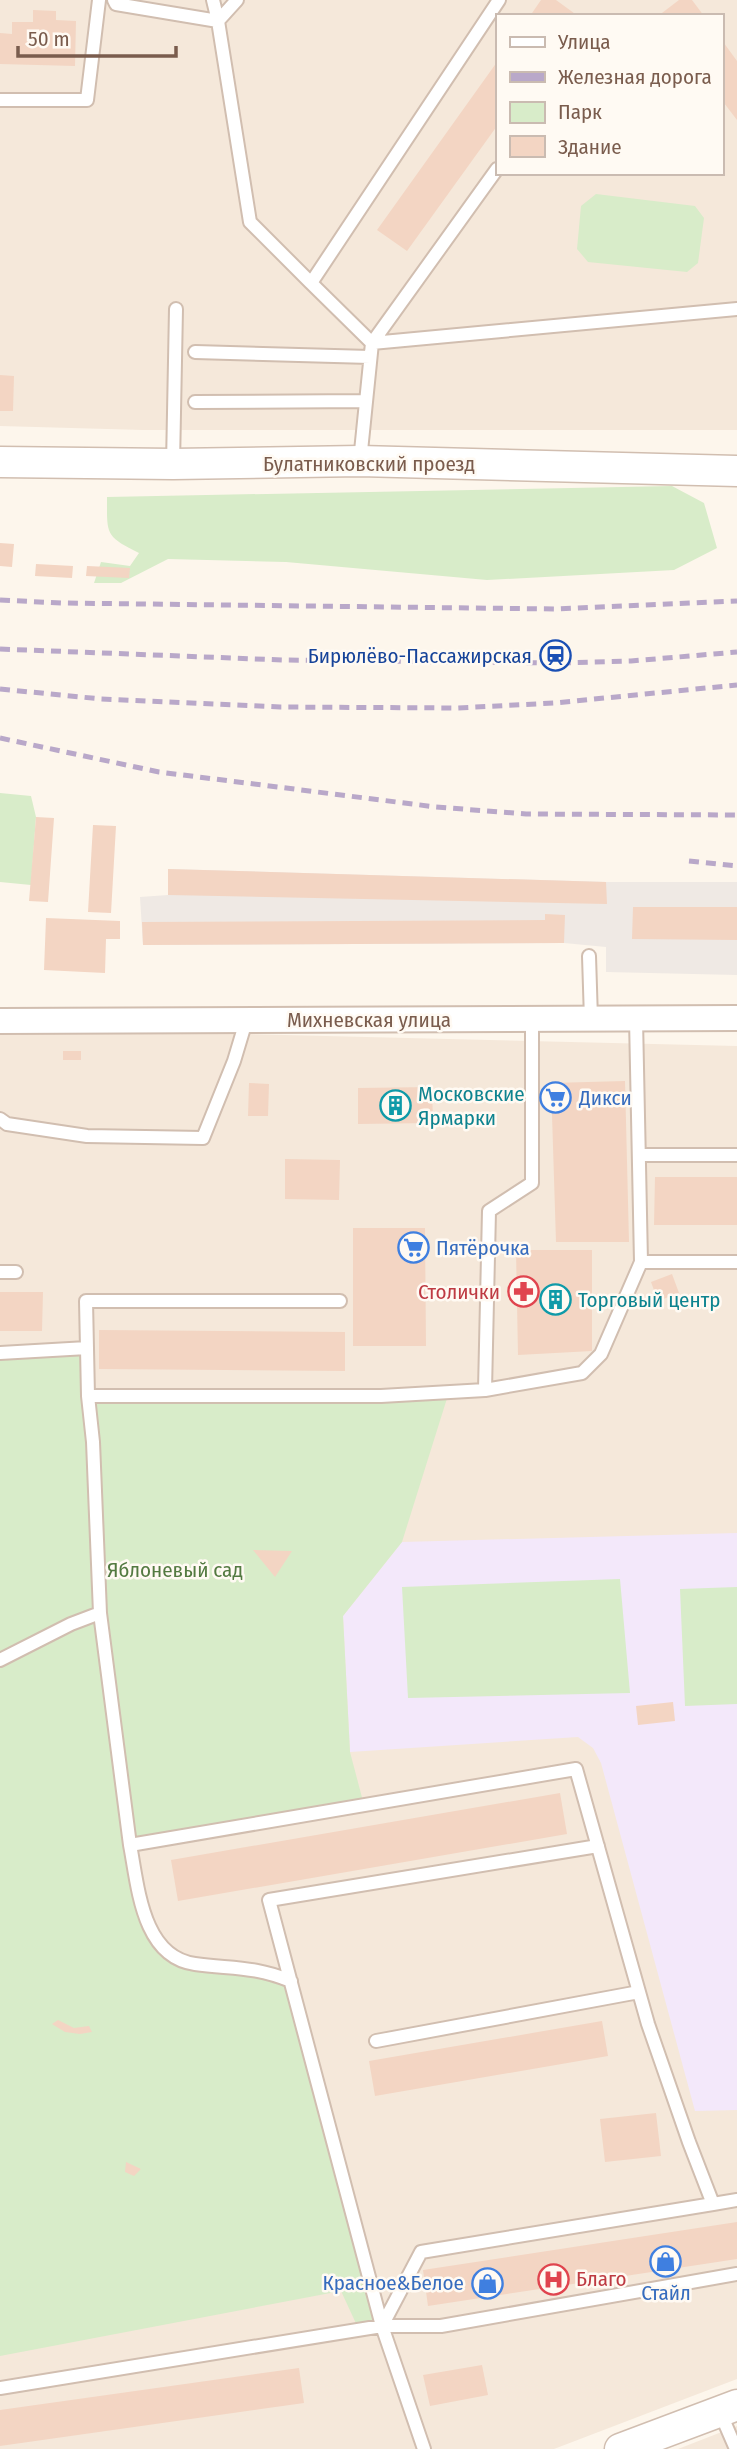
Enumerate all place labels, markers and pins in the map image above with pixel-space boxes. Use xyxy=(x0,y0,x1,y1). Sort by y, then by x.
station icon: Бирюлёво-Пассажирская xyxy=(538,639,572,673)
place label: Бирюлёво-Пассажирская xyxy=(308,643,532,669)
place label: Московские Ярмарки xyxy=(418,1081,525,1131)
supermarket icon: Дикси xyxy=(539,1081,573,1115)
place label: Дикси xyxy=(578,1085,632,1111)
building icon: Московские Ярмарки xyxy=(378,1089,412,1123)
supermarket icon: Пятёрочка xyxy=(396,1231,430,1265)
place label: Пятёрочка xyxy=(436,1235,530,1261)
pharmacy icon: Столички xyxy=(506,1275,540,1309)
place label: Столички xyxy=(418,1279,500,1305)
building icon: Торговый центр xyxy=(538,1283,572,1317)
place label: Торговый центр xyxy=(578,1287,720,1313)
shop icon: Стайл xyxy=(649,2244,683,2278)
hospital icon: Благо xyxy=(536,2262,570,2296)
shop icon: Красное&Белое xyxy=(470,2266,504,2300)
place label: Благо xyxy=(576,2266,627,2292)
place label: Красное&Белое xyxy=(323,2270,464,2296)
place label: Стайл xyxy=(641,2280,691,2306)

